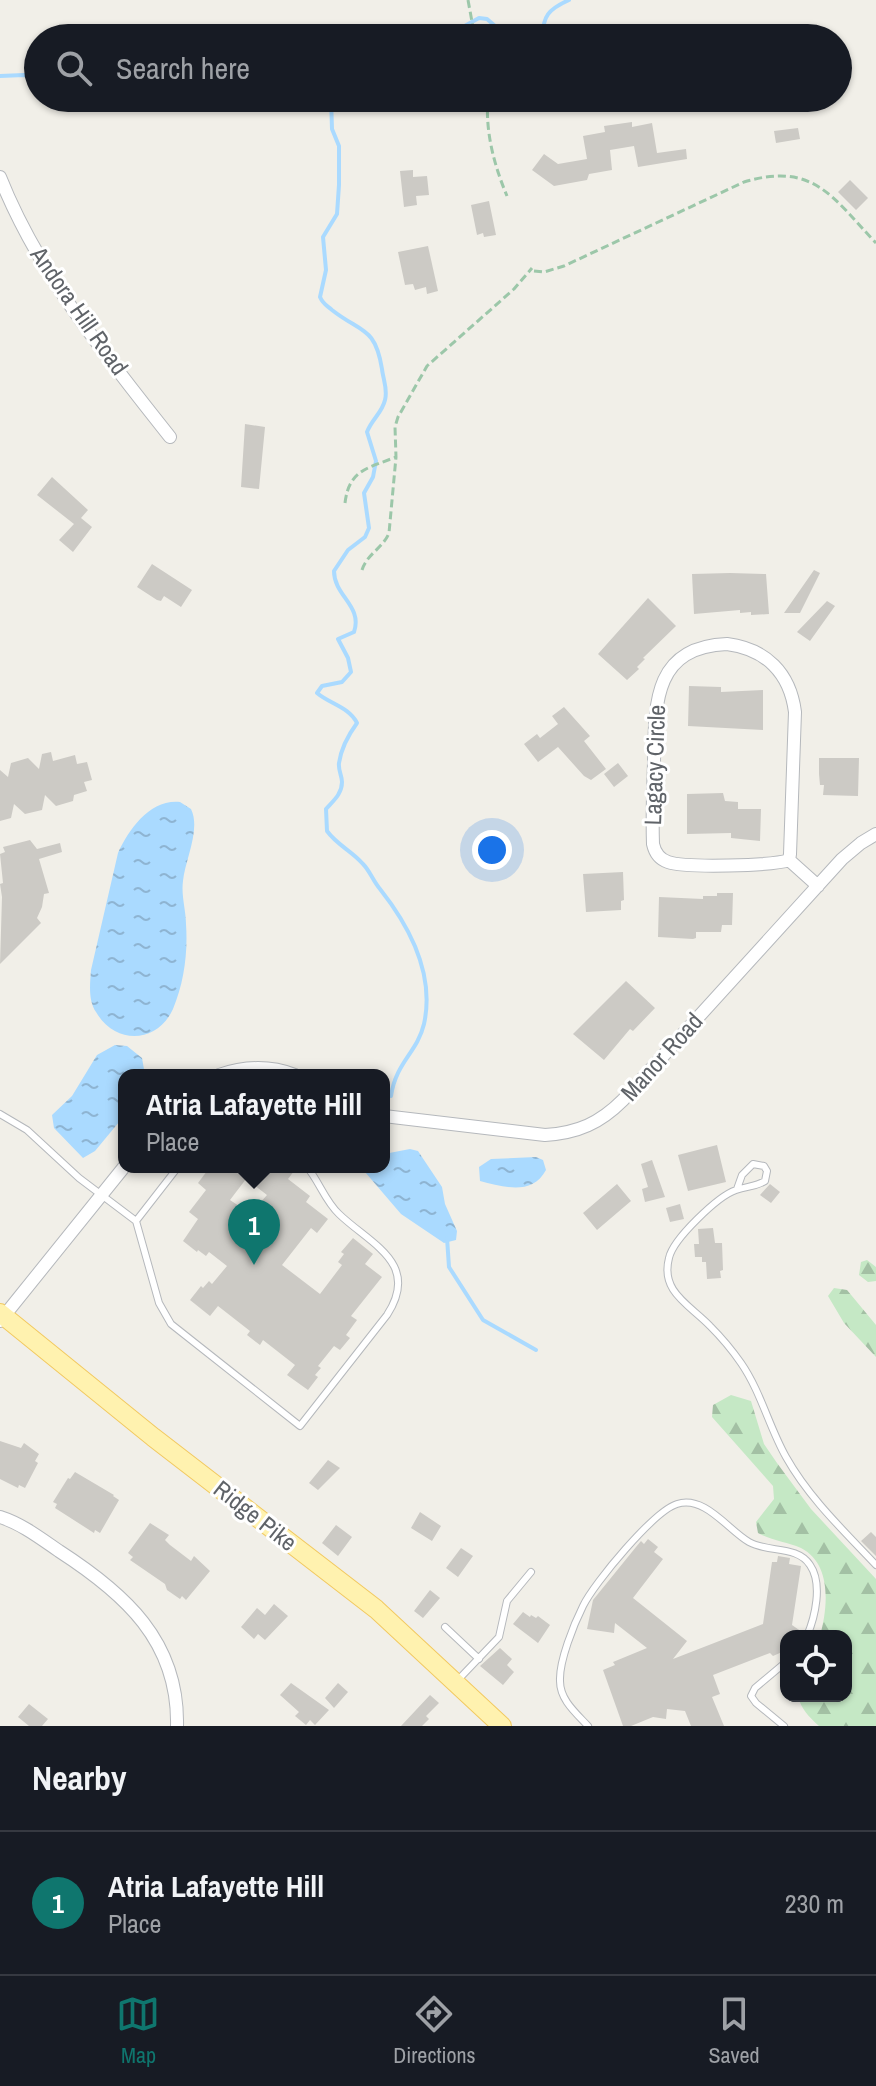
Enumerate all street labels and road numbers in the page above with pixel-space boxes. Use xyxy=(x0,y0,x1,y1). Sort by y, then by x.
street label: Andora Hill Road xyxy=(23,239,136,381)
street label: Lagacy Circle xyxy=(636,704,672,826)
street label: Manor Road xyxy=(613,1005,709,1107)
street label: Ridge Pike xyxy=(207,1473,304,1558)

